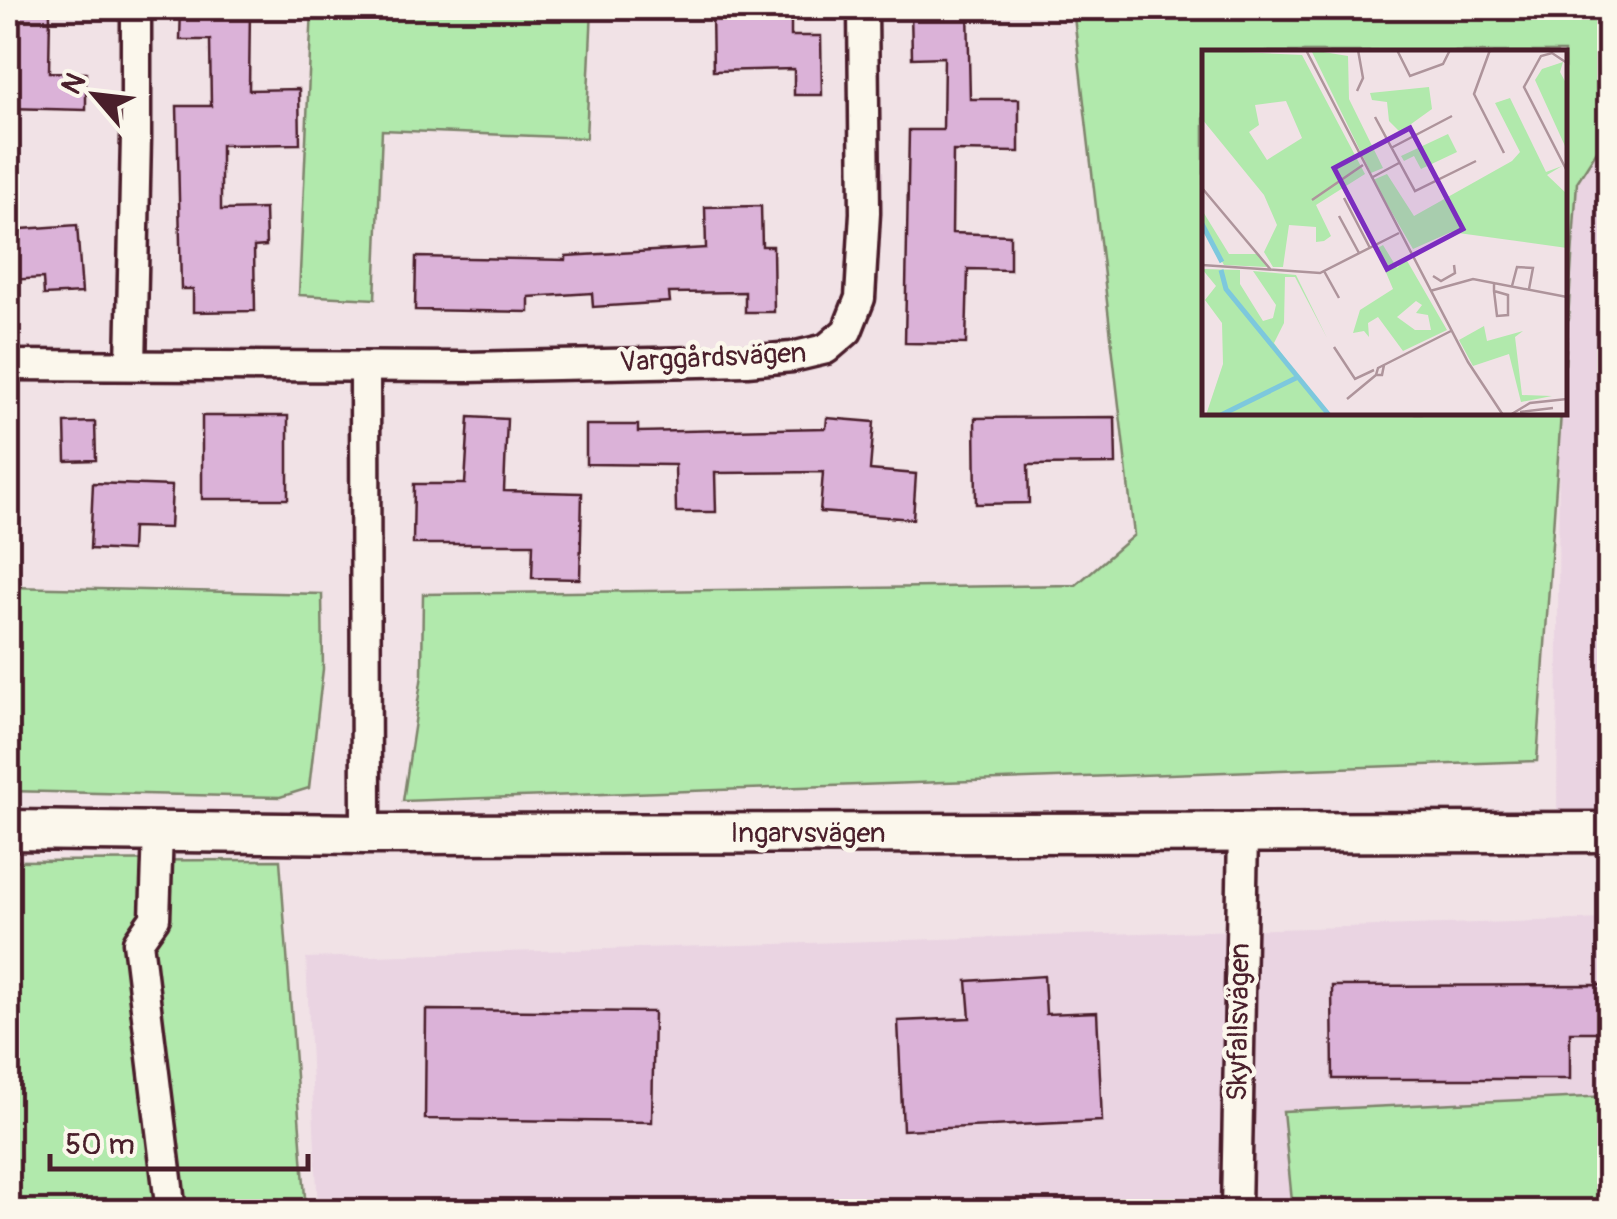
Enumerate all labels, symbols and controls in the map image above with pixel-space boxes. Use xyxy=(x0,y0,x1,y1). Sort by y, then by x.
north arrow xyxy=(45,45,145,145)
inset map xyxy=(1202,50,1567,415)
text: N xyxy=(54,67,94,101)
street label: Varggårdsvägen xyxy=(619,336,807,380)
street label: Ingarvsvägen xyxy=(730,816,886,851)
street label: Skyfallsvägen xyxy=(1220,943,1258,1101)
scale bar xyxy=(50,1109,308,1171)
text: 50 m xyxy=(65,1126,135,1163)

